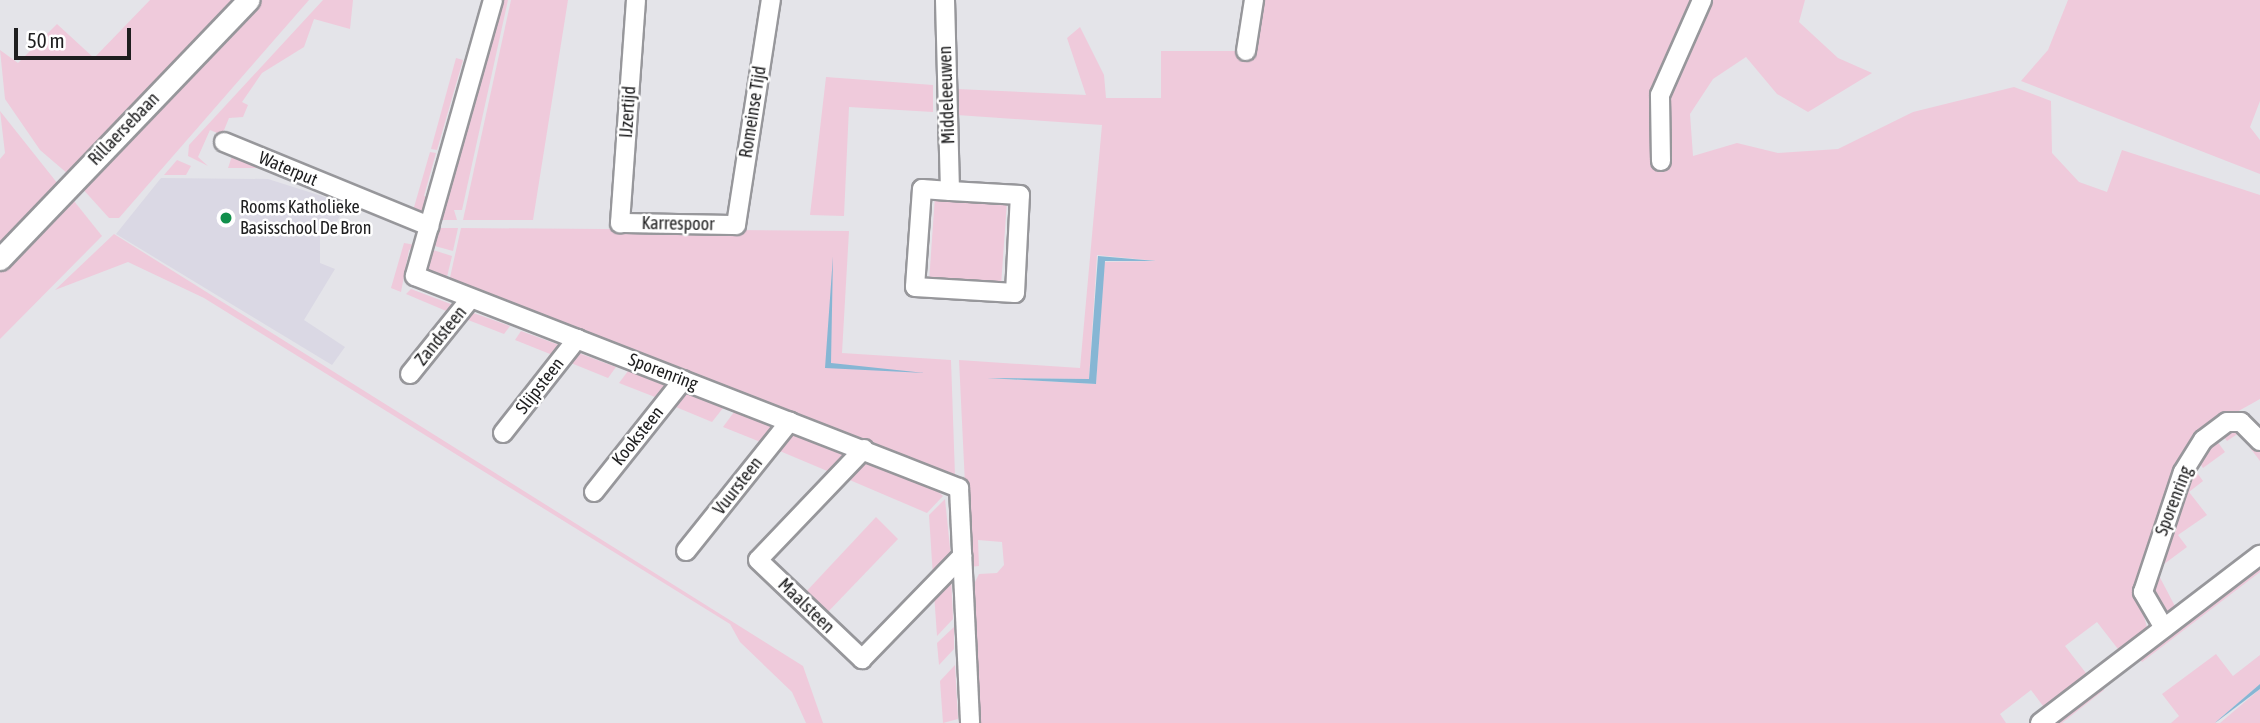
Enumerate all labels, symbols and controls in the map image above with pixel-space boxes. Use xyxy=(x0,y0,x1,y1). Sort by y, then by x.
scale bar xyxy=(18,14,135,58)
text: 50 m xyxy=(27,28,65,52)
street label: Middeleeuwen xyxy=(934,45,960,145)
street label: Romeinse Tijd xyxy=(735,64,771,160)
street label: IJzertijd xyxy=(615,85,641,139)
street label: Rillaersebaan xyxy=(84,88,164,170)
street label: Waterput xyxy=(255,147,321,191)
place label: Rooms Katholieke Basisschool De Bron xyxy=(240,197,371,240)
marker: Rooms Katholieke Basisschool De Bron xyxy=(218,210,234,226)
street label: Karrespoor xyxy=(641,213,715,235)
street label: Zandsteen xyxy=(411,302,471,370)
street label: Sporenring xyxy=(625,349,701,395)
street label: Slijpsteen xyxy=(511,354,569,418)
street label: Kooksteen xyxy=(608,402,668,470)
street label: Vuursteen xyxy=(709,453,767,519)
street label: Sporenring xyxy=(2151,463,2197,539)
street label: Maalsteen xyxy=(773,574,839,638)

